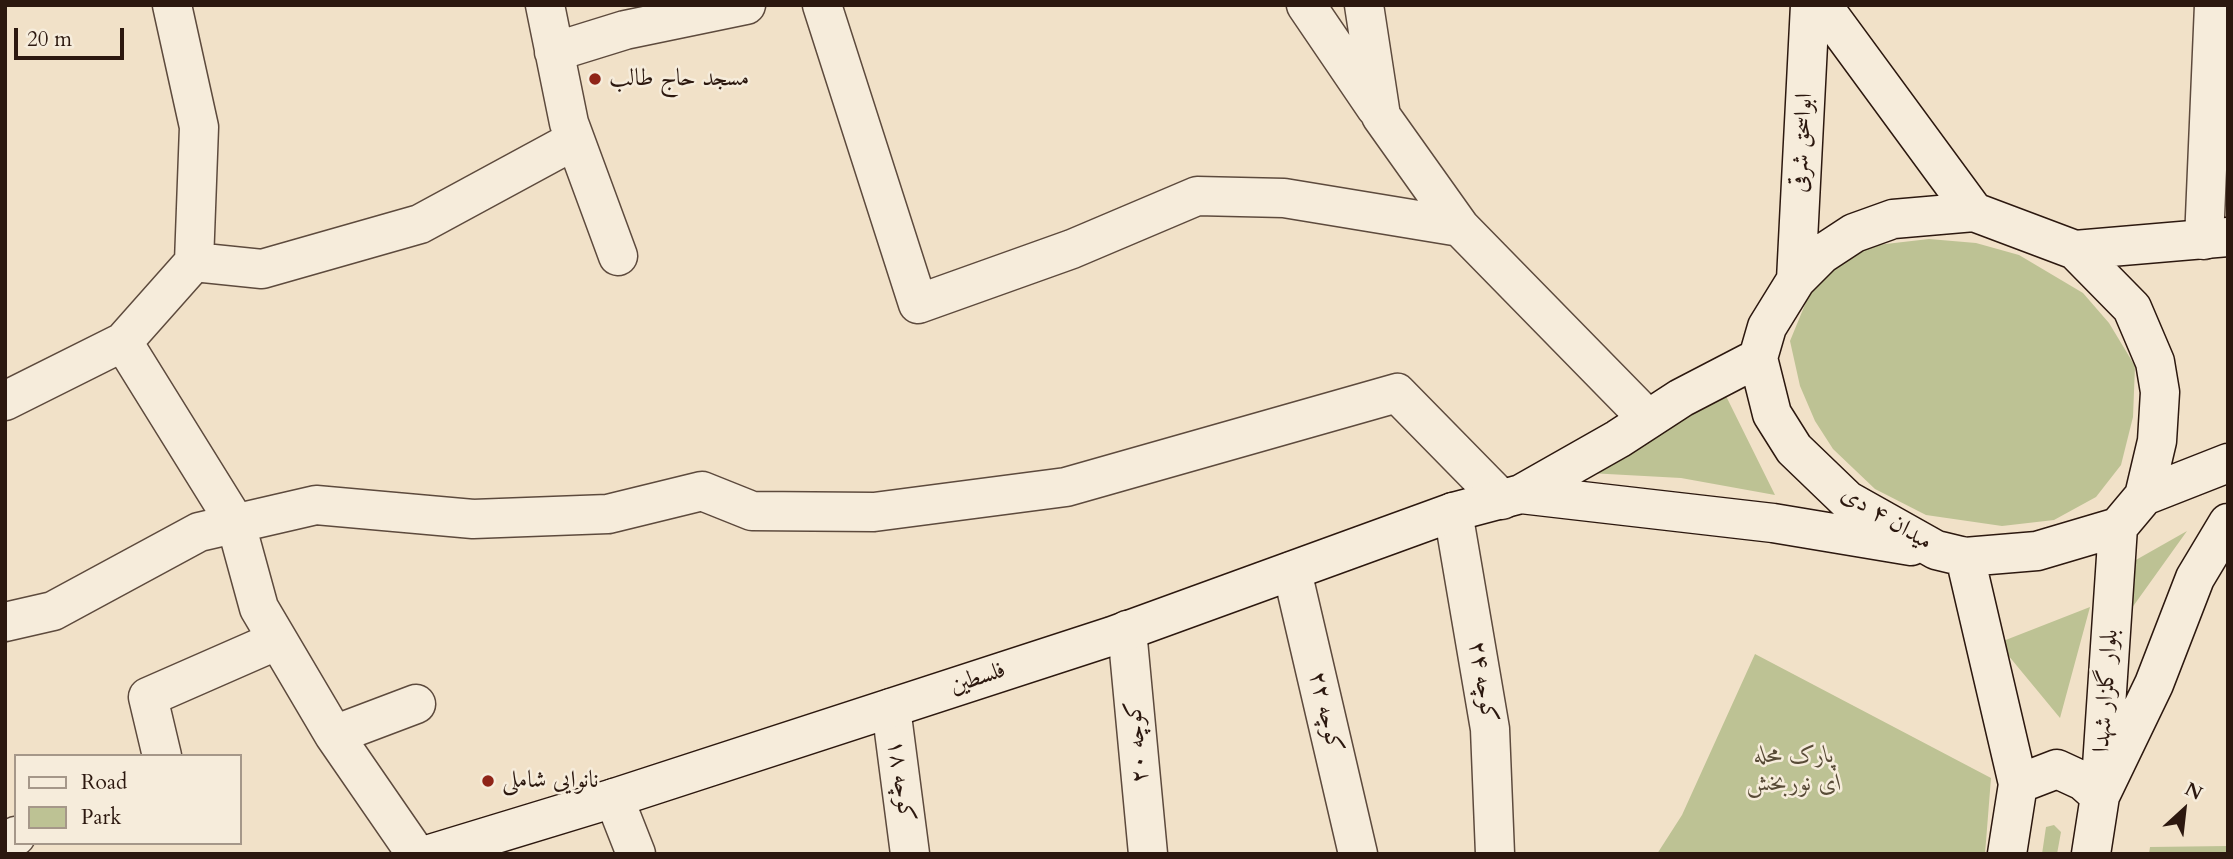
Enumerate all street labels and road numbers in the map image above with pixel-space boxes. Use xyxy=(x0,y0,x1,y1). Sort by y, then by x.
street label: ابواسحق شرقی xyxy=(1786,92,1820,194)
street label: میدان ۴ دی xyxy=(1835,481,1937,557)
street label: بلوار گلزار شهدا xyxy=(2088,628,2126,754)
street label: کوچه ۲۴ xyxy=(1461,639,1503,725)
street label: فلسطین xyxy=(946,657,1010,701)
street label: کوچه ۲۲ xyxy=(1302,669,1348,755)
street label: کوچه ۲۰ xyxy=(1120,700,1156,784)
street label: کوچه ۱۸ xyxy=(880,738,920,824)

